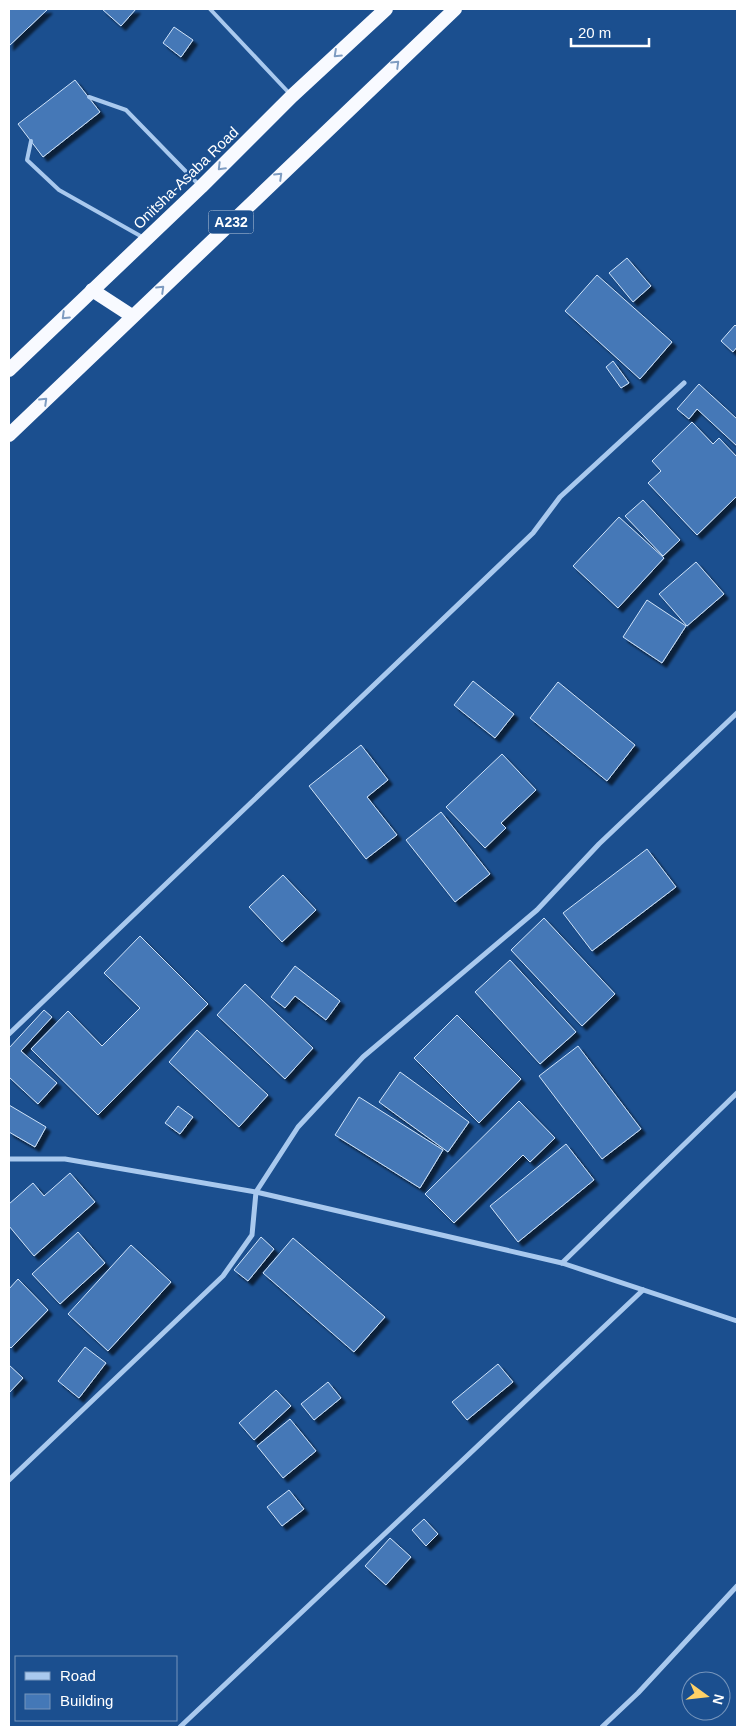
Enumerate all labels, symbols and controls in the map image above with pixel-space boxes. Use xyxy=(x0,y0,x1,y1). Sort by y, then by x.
scale bar xyxy=(571,15,648,47)
text: 20 m xyxy=(578,24,611,41)
one-way arrow xyxy=(334,48,343,57)
one-way arrow xyxy=(391,61,400,70)
street label: Onitsha-Asaba Road xyxy=(130,123,242,232)
one-way arrow xyxy=(218,161,227,170)
one-way arrow xyxy=(273,173,282,182)
road number: A232 xyxy=(208,210,254,233)
one-way arrow xyxy=(156,286,165,295)
one-way arrow xyxy=(62,310,71,319)
one-way arrow xyxy=(38,398,47,407)
legend xyxy=(15,1656,178,1721)
text: Road xyxy=(60,1667,96,1684)
north arrow xyxy=(681,1671,731,1721)
text: Building xyxy=(60,1692,113,1709)
text: N xyxy=(710,1692,728,1706)

